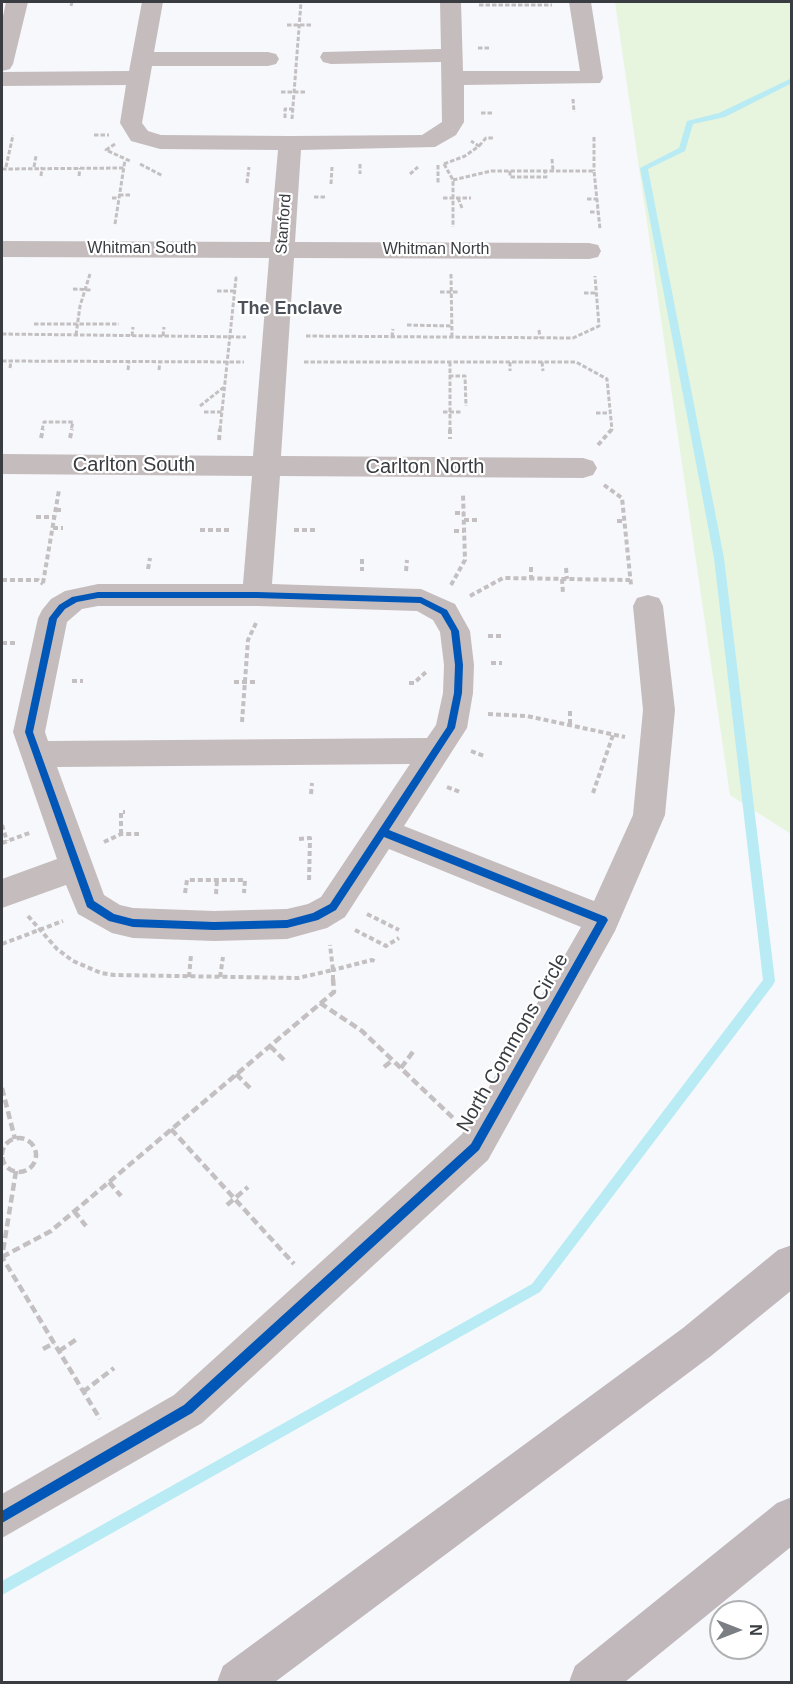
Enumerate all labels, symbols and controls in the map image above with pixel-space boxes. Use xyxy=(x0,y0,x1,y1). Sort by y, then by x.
street label: Stanford xyxy=(272,193,296,255)
street label: Whitman South xyxy=(87,239,197,259)
street label: Whitman North xyxy=(383,240,489,260)
district label: The Enclave xyxy=(237,298,343,320)
street label: Carlton South xyxy=(73,453,195,477)
street label: Carlton North xyxy=(366,455,484,479)
street label: North Commons Circle xyxy=(452,949,574,1137)
north arrow xyxy=(709,1600,769,1660)
text: N xyxy=(747,1624,764,1636)

